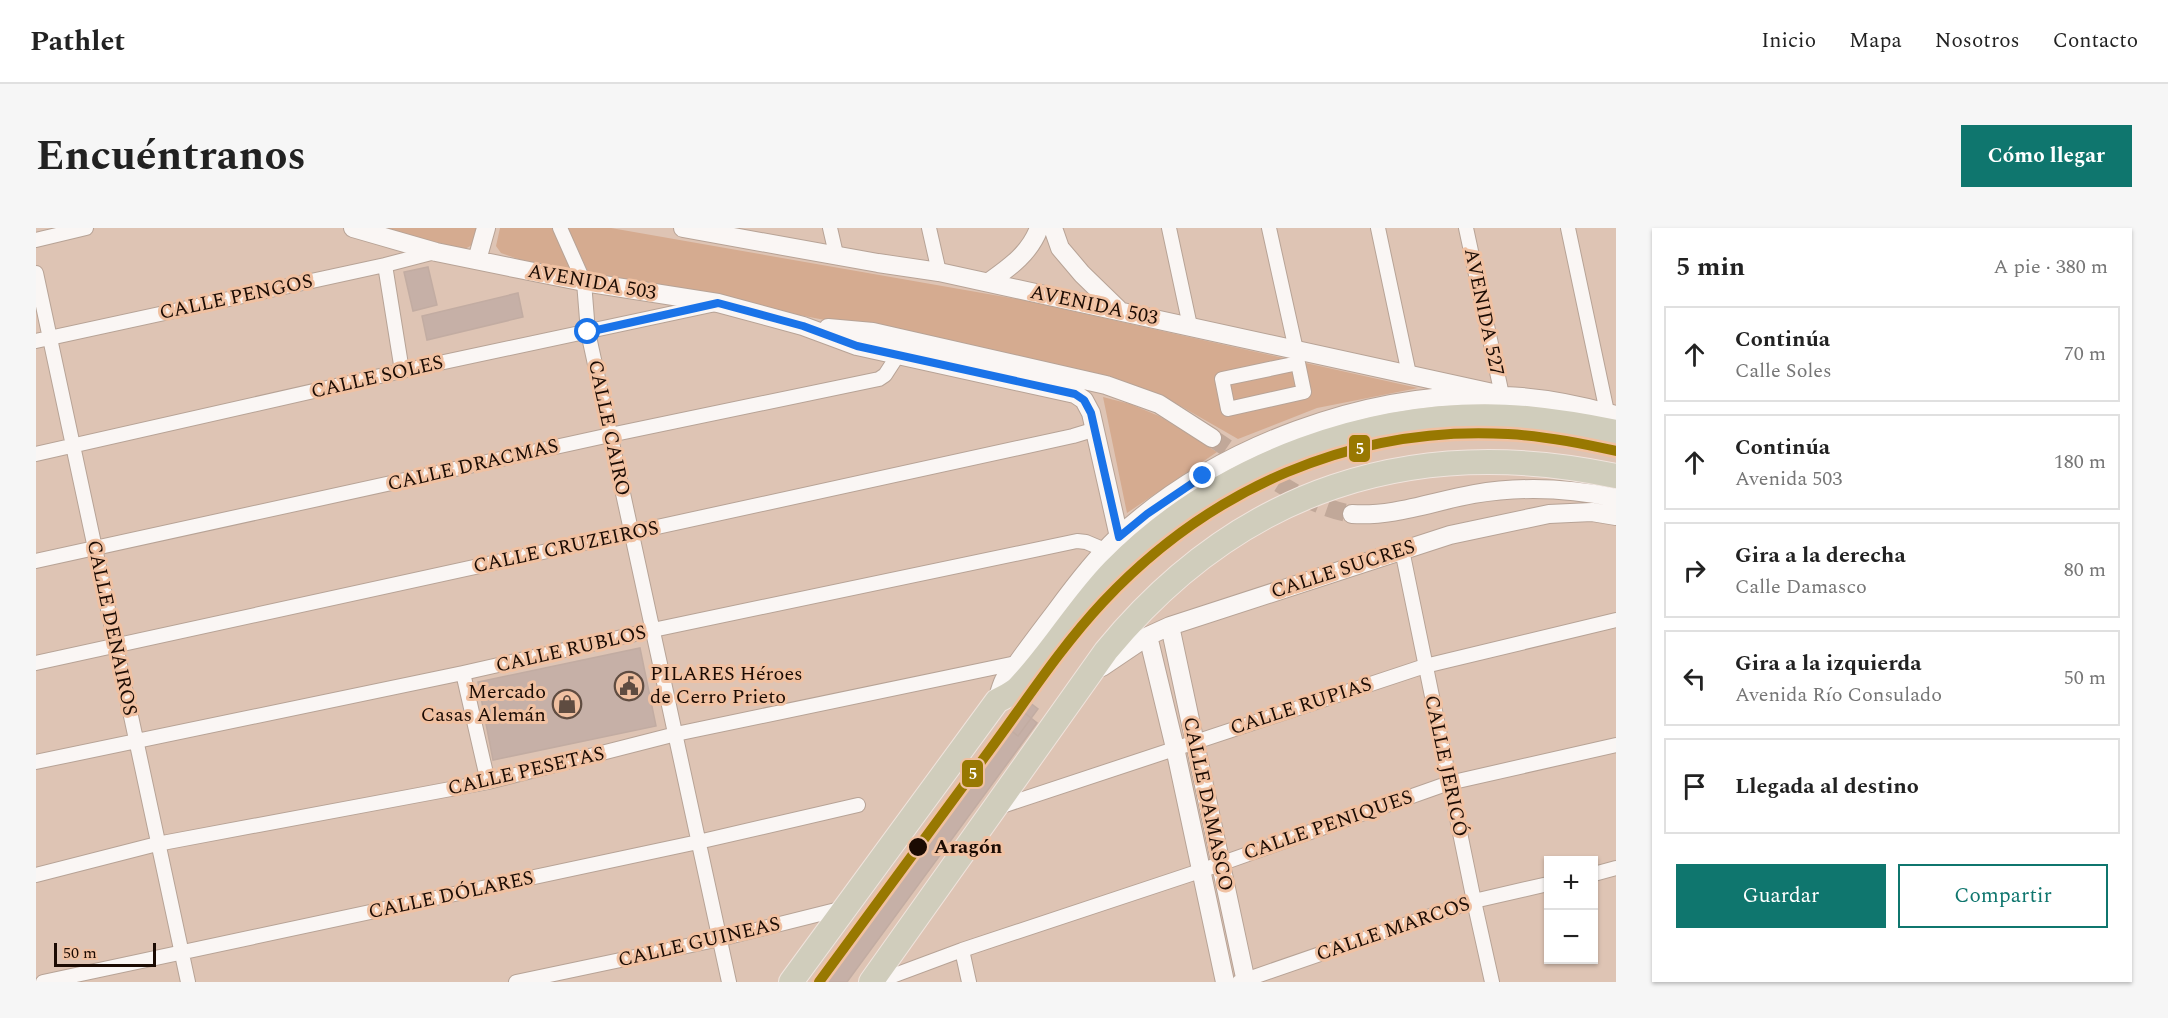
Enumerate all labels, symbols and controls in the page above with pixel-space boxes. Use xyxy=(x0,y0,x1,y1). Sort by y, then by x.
text: Pathlet xyxy=(30,20,125,63)
text: Inicio xyxy=(1761,25,1816,57)
text: Mapa xyxy=(1849,25,1902,57)
text: Nosotros xyxy=(1935,25,2020,57)
text: Contacto xyxy=(2053,25,2138,57)
text: Encuéntranos xyxy=(36,125,306,188)
button: Cómo llegar xyxy=(1961,125,2132,187)
street label: AVENIDA 527 xyxy=(1456,245,1512,379)
text: 5 min xyxy=(1676,247,1745,287)
text: A pie · 380 m xyxy=(1994,252,2108,282)
street label: AVENIDA 503 xyxy=(526,256,658,308)
street label: CALLE PENGOS xyxy=(157,266,315,328)
street label: AVENIDA 503 xyxy=(1027,277,1161,333)
route start xyxy=(574,318,600,344)
text: Continúa xyxy=(1735,323,1830,356)
icon: ahead xyxy=(1678,338,1711,371)
text: 70 m xyxy=(2064,339,2106,369)
street label: CALLE SOLES xyxy=(308,347,446,407)
text: Calle Soles xyxy=(1735,356,1832,386)
street label: CALLE CAIRO xyxy=(580,357,638,499)
street label: CALLE DRACMAS xyxy=(385,431,561,499)
text: Continúa xyxy=(1735,431,1830,464)
line badge: 5 xyxy=(1348,434,1371,463)
text: 5 xyxy=(1356,437,1364,461)
icon: ahead xyxy=(1678,446,1711,479)
text: 180 m xyxy=(2054,447,2106,477)
route end xyxy=(1189,462,1215,488)
text: Avenida 503 xyxy=(1735,464,1842,494)
street label: CALLE CRUZEIROS xyxy=(470,513,662,581)
street label: CALLE SUCRES xyxy=(1267,532,1419,606)
street label: CALLE DENAIROS xyxy=(79,537,145,719)
text: Gira a la derecha xyxy=(1735,539,1906,572)
icon: right xyxy=(1678,554,1711,587)
text: 80 m xyxy=(2064,555,2106,585)
text: Calle Damasco xyxy=(1735,572,1867,602)
street label: CALLE RUBLOS xyxy=(493,617,649,681)
text: Gira a la izquierda xyxy=(1735,647,1922,680)
place label: PILARES Héroes de Cerro Prieto xyxy=(650,659,803,712)
icon: left xyxy=(1678,662,1711,695)
text: 50 m xyxy=(2064,663,2106,693)
street label: CALLE RUPIAS xyxy=(1226,669,1376,743)
public building icon: PILARES Héroes de Cerro Prieto xyxy=(613,670,645,702)
place label: Mercado Casas Alemán xyxy=(421,677,546,730)
text: Avenida Río Consulado xyxy=(1735,680,1942,710)
shop icon: Mercado Casas Alemán xyxy=(551,688,583,720)
street label: CALLE JERICÓ xyxy=(1416,692,1476,840)
street label: CALLE DAMASCO xyxy=(1175,714,1241,894)
street label: CALLE PESETAS xyxy=(445,738,607,804)
line badge: 5 xyxy=(961,759,984,788)
text: 5 xyxy=(969,762,977,786)
icon: arrive xyxy=(1678,770,1711,803)
text: Llegada al destino xyxy=(1735,770,1919,803)
street label: CALLE PENIQUES xyxy=(1239,782,1417,868)
place label: Aragón xyxy=(934,832,1002,862)
marker: Aragón xyxy=(907,836,929,858)
map controls xyxy=(1544,856,1598,964)
button: + xyxy=(1544,856,1598,910)
street label: CALLE DÓLARES xyxy=(366,863,536,927)
button: Guardar xyxy=(1676,864,1886,928)
button: Compartir xyxy=(1898,864,2108,928)
street label: CALLE MARCOS xyxy=(1312,889,1474,969)
street label: CALLE GUINEAS xyxy=(615,909,783,975)
button: − xyxy=(1544,910,1598,964)
scale bar xyxy=(54,940,156,968)
text: 50 m xyxy=(63,941,97,965)

